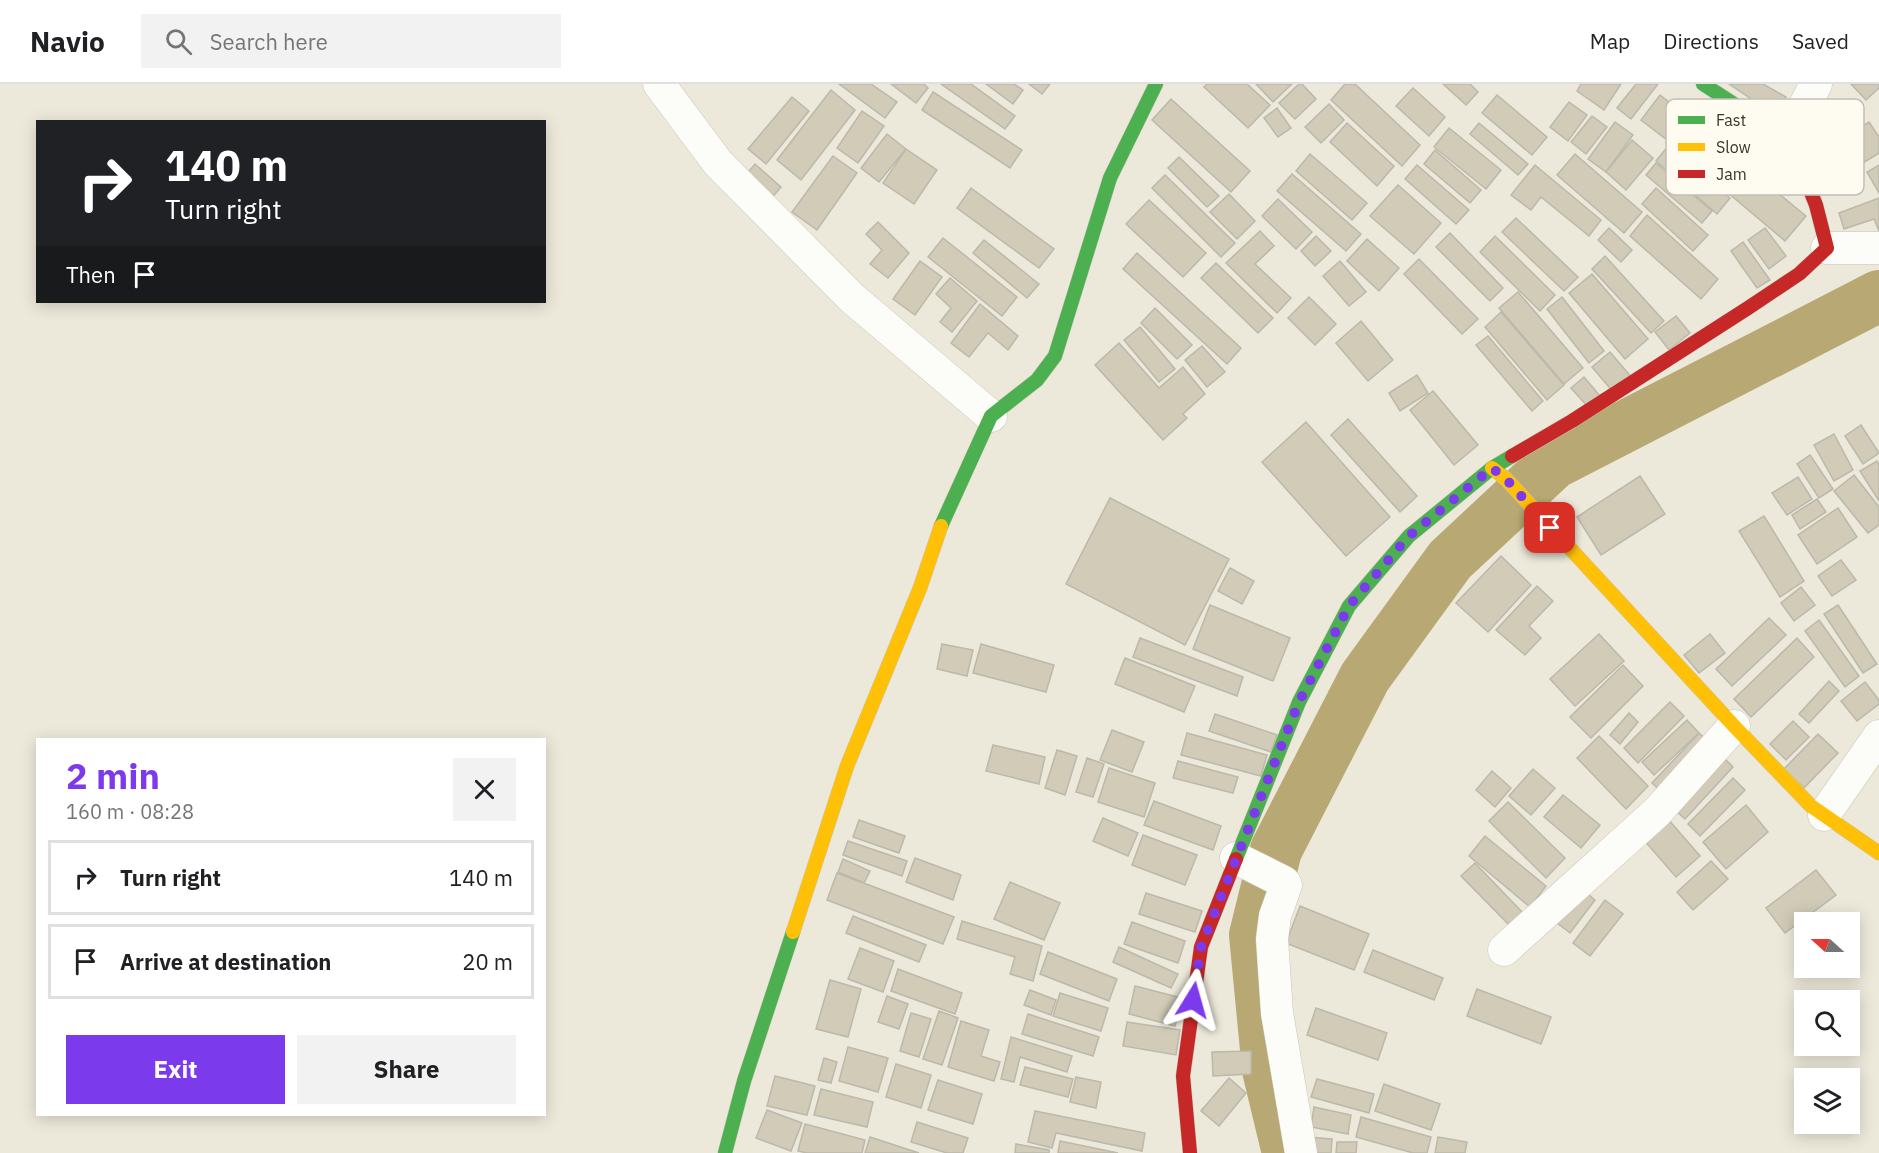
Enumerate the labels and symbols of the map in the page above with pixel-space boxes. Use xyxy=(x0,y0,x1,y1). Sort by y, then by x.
legend xyxy=(1666,99,1864,195)
text: Fast xyxy=(1716,110,1746,130)
text: Slow xyxy=(1716,137,1751,157)
text: Jam xyxy=(1716,164,1747,184)
pin xyxy=(1524,502,1575,553)
north arrow xyxy=(1794,912,1860,978)
position arrow xyxy=(1161,968,1225,1032)

